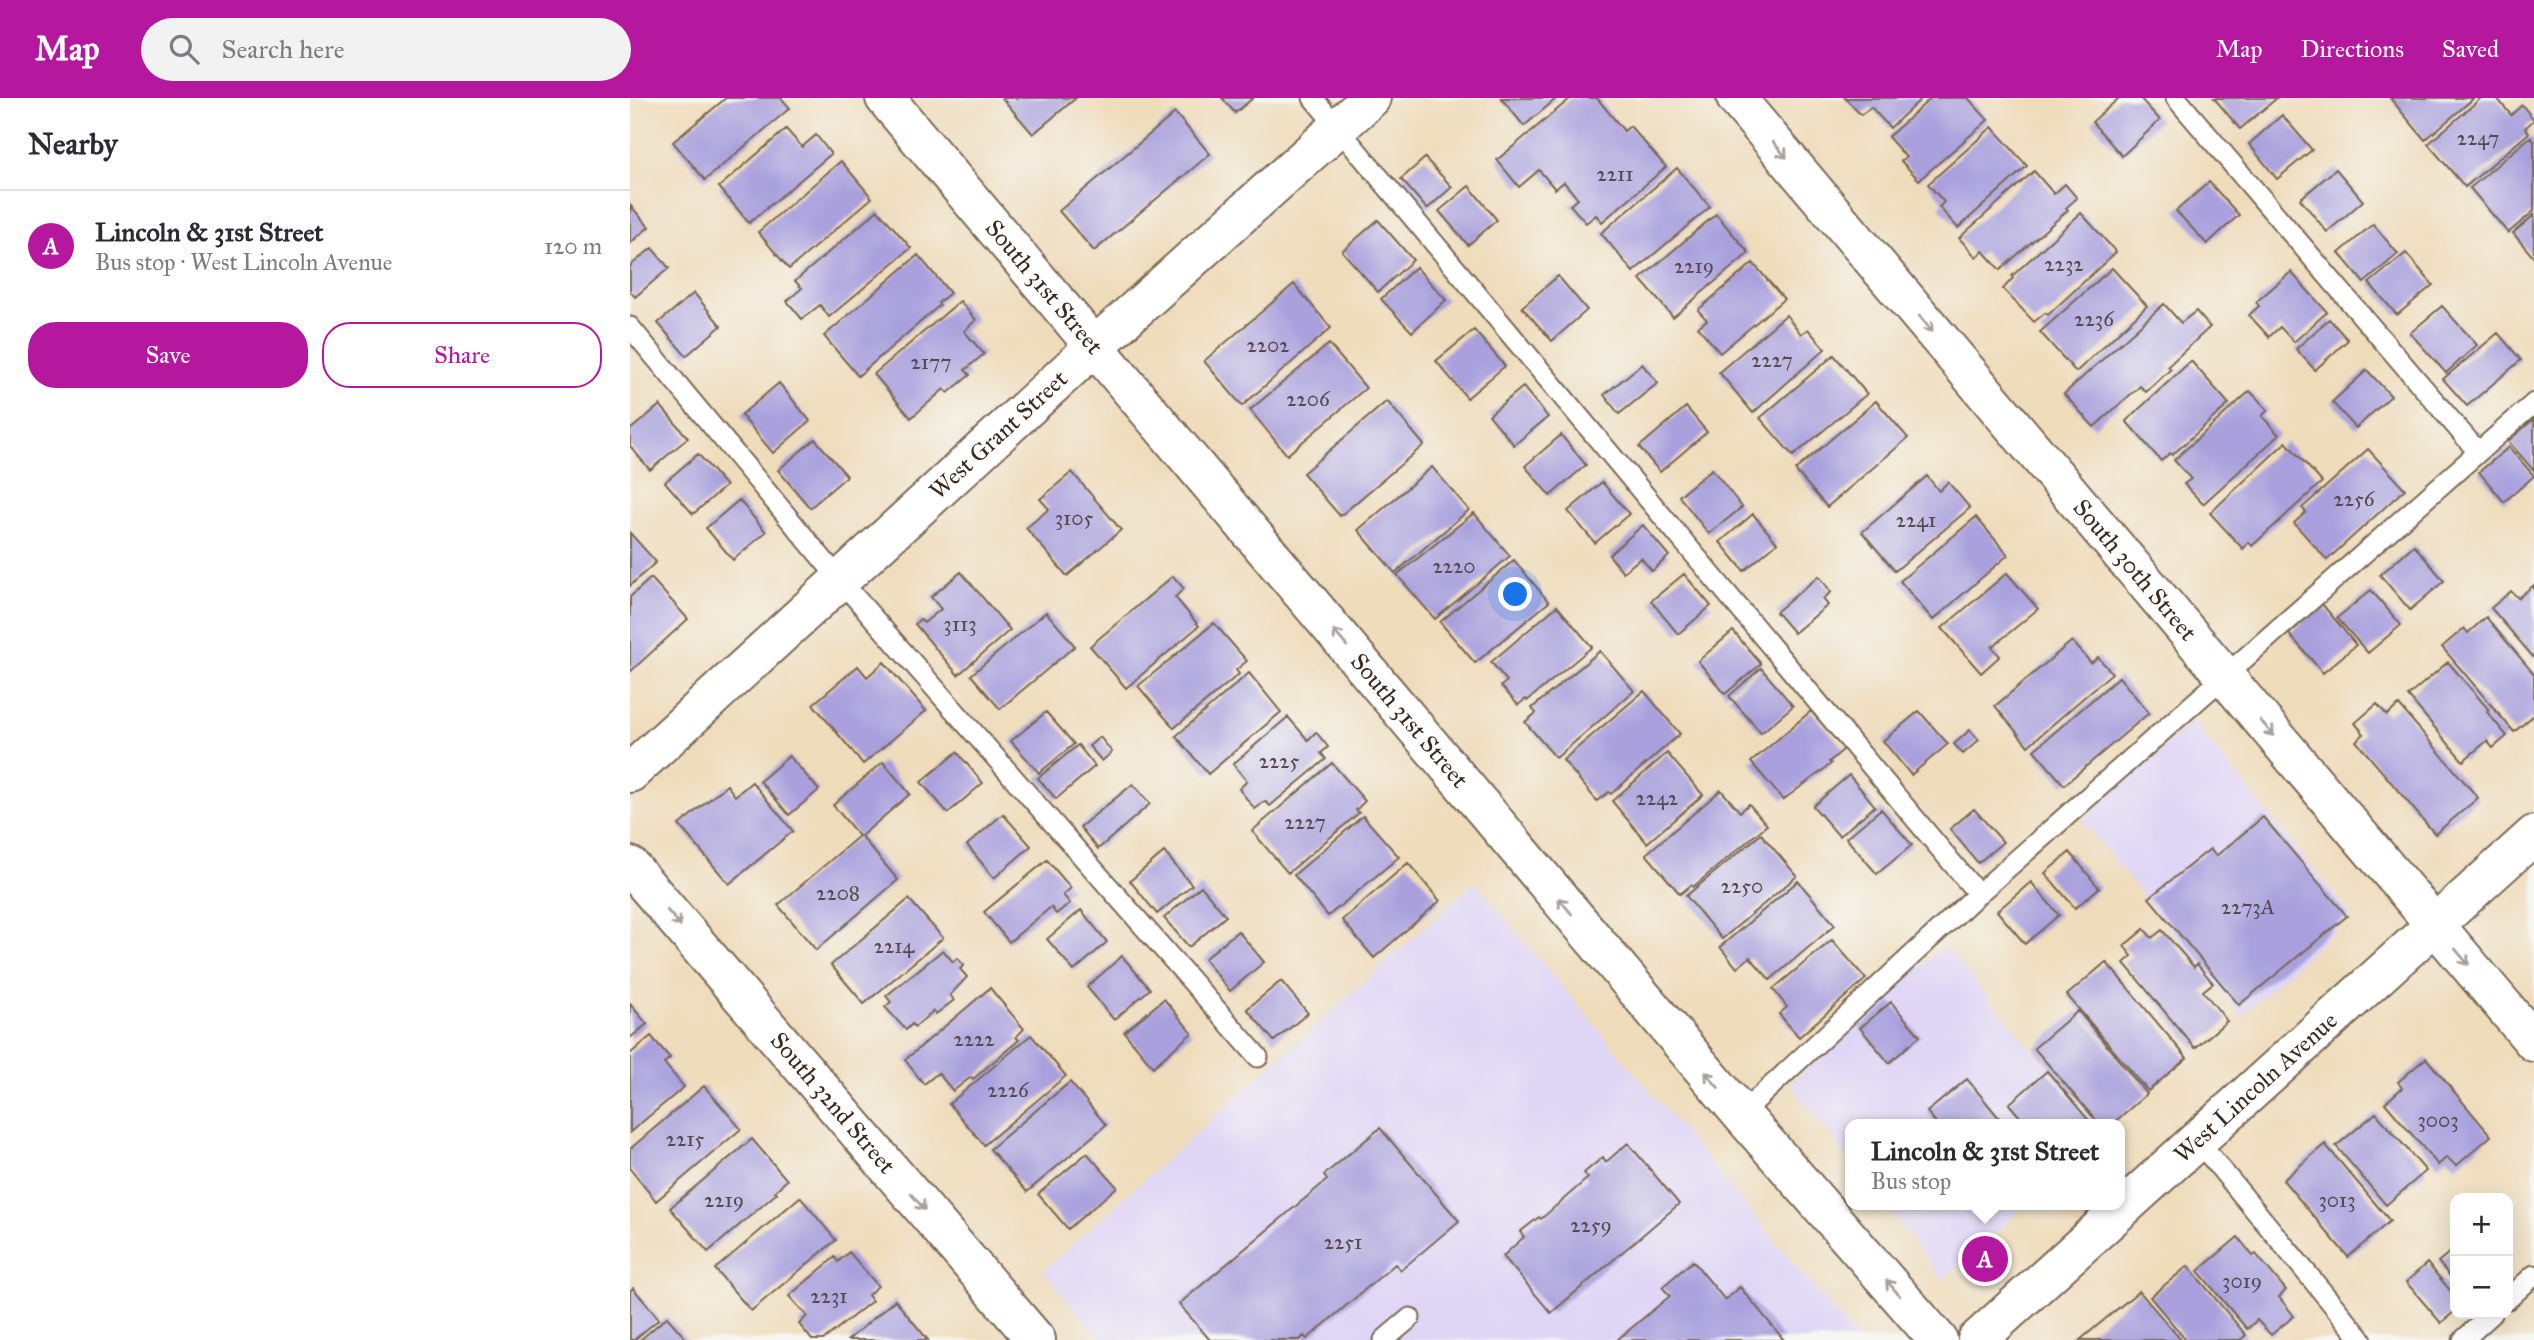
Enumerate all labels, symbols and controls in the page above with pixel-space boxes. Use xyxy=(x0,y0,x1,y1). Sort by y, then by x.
search box xyxy=(141,18,631,81)
text: Map xyxy=(35,29,99,69)
icon: search xyxy=(165,30,203,68)
text: Search here xyxy=(221,33,345,65)
text: Map xyxy=(2216,34,2263,64)
text: Directions xyxy=(2301,34,2404,64)
text: Saved xyxy=(2442,34,2499,64)
house number: 2247 xyxy=(2457,125,2499,151)
text: Nearby xyxy=(28,126,118,162)
one-way arrow xyxy=(1772,141,1788,159)
house number: 2211 xyxy=(1596,161,1634,187)
street label: South 31st Street xyxy=(979,213,1110,361)
text: Lincoln & 31st Street xyxy=(95,216,323,248)
text: A xyxy=(43,232,59,260)
text: 120 m xyxy=(544,232,602,260)
text: Bus stop · West Lincoln Avenue xyxy=(95,248,392,276)
house number: 2232 xyxy=(2044,251,2084,277)
house number: 2219 xyxy=(1674,253,1714,279)
house number: 2236 xyxy=(2074,306,2115,332)
one-way arrow xyxy=(1918,315,1934,333)
button: Save xyxy=(28,322,308,388)
button: Share xyxy=(322,322,602,388)
house number: 2202 xyxy=(1246,332,1290,358)
house number: 2227 xyxy=(1751,347,1793,373)
house number: 2177 xyxy=(910,349,952,375)
street label: West Grant Street xyxy=(923,364,1074,506)
house number: 2206 xyxy=(1286,386,1331,412)
house number: 2256 xyxy=(2333,486,2376,512)
street label: South 30th Street xyxy=(2067,493,2204,647)
house number: 3105 xyxy=(1055,505,1094,531)
house number: 2241 xyxy=(1896,507,1936,533)
house number: 2220 xyxy=(1432,553,1476,579)
your location xyxy=(1498,577,1532,611)
house number: 3113 xyxy=(943,611,977,637)
one-way arrow xyxy=(1332,629,1348,647)
street label: South 31st Street xyxy=(1344,647,1475,794)
one-way arrow xyxy=(2259,719,2275,737)
house number: 2225 xyxy=(1259,748,1299,774)
house number: 2242 xyxy=(1636,785,1679,811)
house number: 2227 xyxy=(1284,809,1326,835)
house number: 2250 xyxy=(1721,873,1763,899)
house number: 2208 xyxy=(816,880,860,906)
house number: 2273A xyxy=(2221,894,2275,920)
one-way arrow xyxy=(1558,897,1573,915)
one-way arrow xyxy=(666,908,682,926)
house number: 2214 xyxy=(874,933,916,959)
one-way arrow xyxy=(2454,948,2470,966)
street label: West Lincoln Avenue xyxy=(2167,1006,2344,1169)
street label: South 32nd Street xyxy=(764,1026,902,1180)
house number: 2222 xyxy=(953,1026,995,1052)
one-way arrow xyxy=(1704,1071,1720,1089)
house number: 2226 xyxy=(987,1077,1030,1103)
house number: 3003 xyxy=(2417,1107,2459,1133)
popup xyxy=(1845,1119,2125,1210)
house number: 2215 xyxy=(666,1126,705,1152)
text: Lincoln & 31st Street xyxy=(1871,1135,2099,1167)
text: Bus stop xyxy=(1871,1167,1951,1195)
house number: 2219 xyxy=(704,1187,744,1213)
house number: 3013 xyxy=(2318,1187,2356,1213)
one-way arrow xyxy=(910,1193,926,1211)
map controls xyxy=(2450,1193,2513,1319)
button: + xyxy=(2450,1193,2513,1256)
house number: 2259 xyxy=(1570,1212,1612,1238)
house number: 2251 xyxy=(1324,1229,1362,1255)
pin: A xyxy=(1962,1233,2008,1285)
button: − xyxy=(2450,1256,2513,1319)
house number: 3019 xyxy=(2222,1268,2262,1294)
one-way arrow xyxy=(1886,1280,1902,1298)
house number: 2231 xyxy=(810,1283,848,1309)

